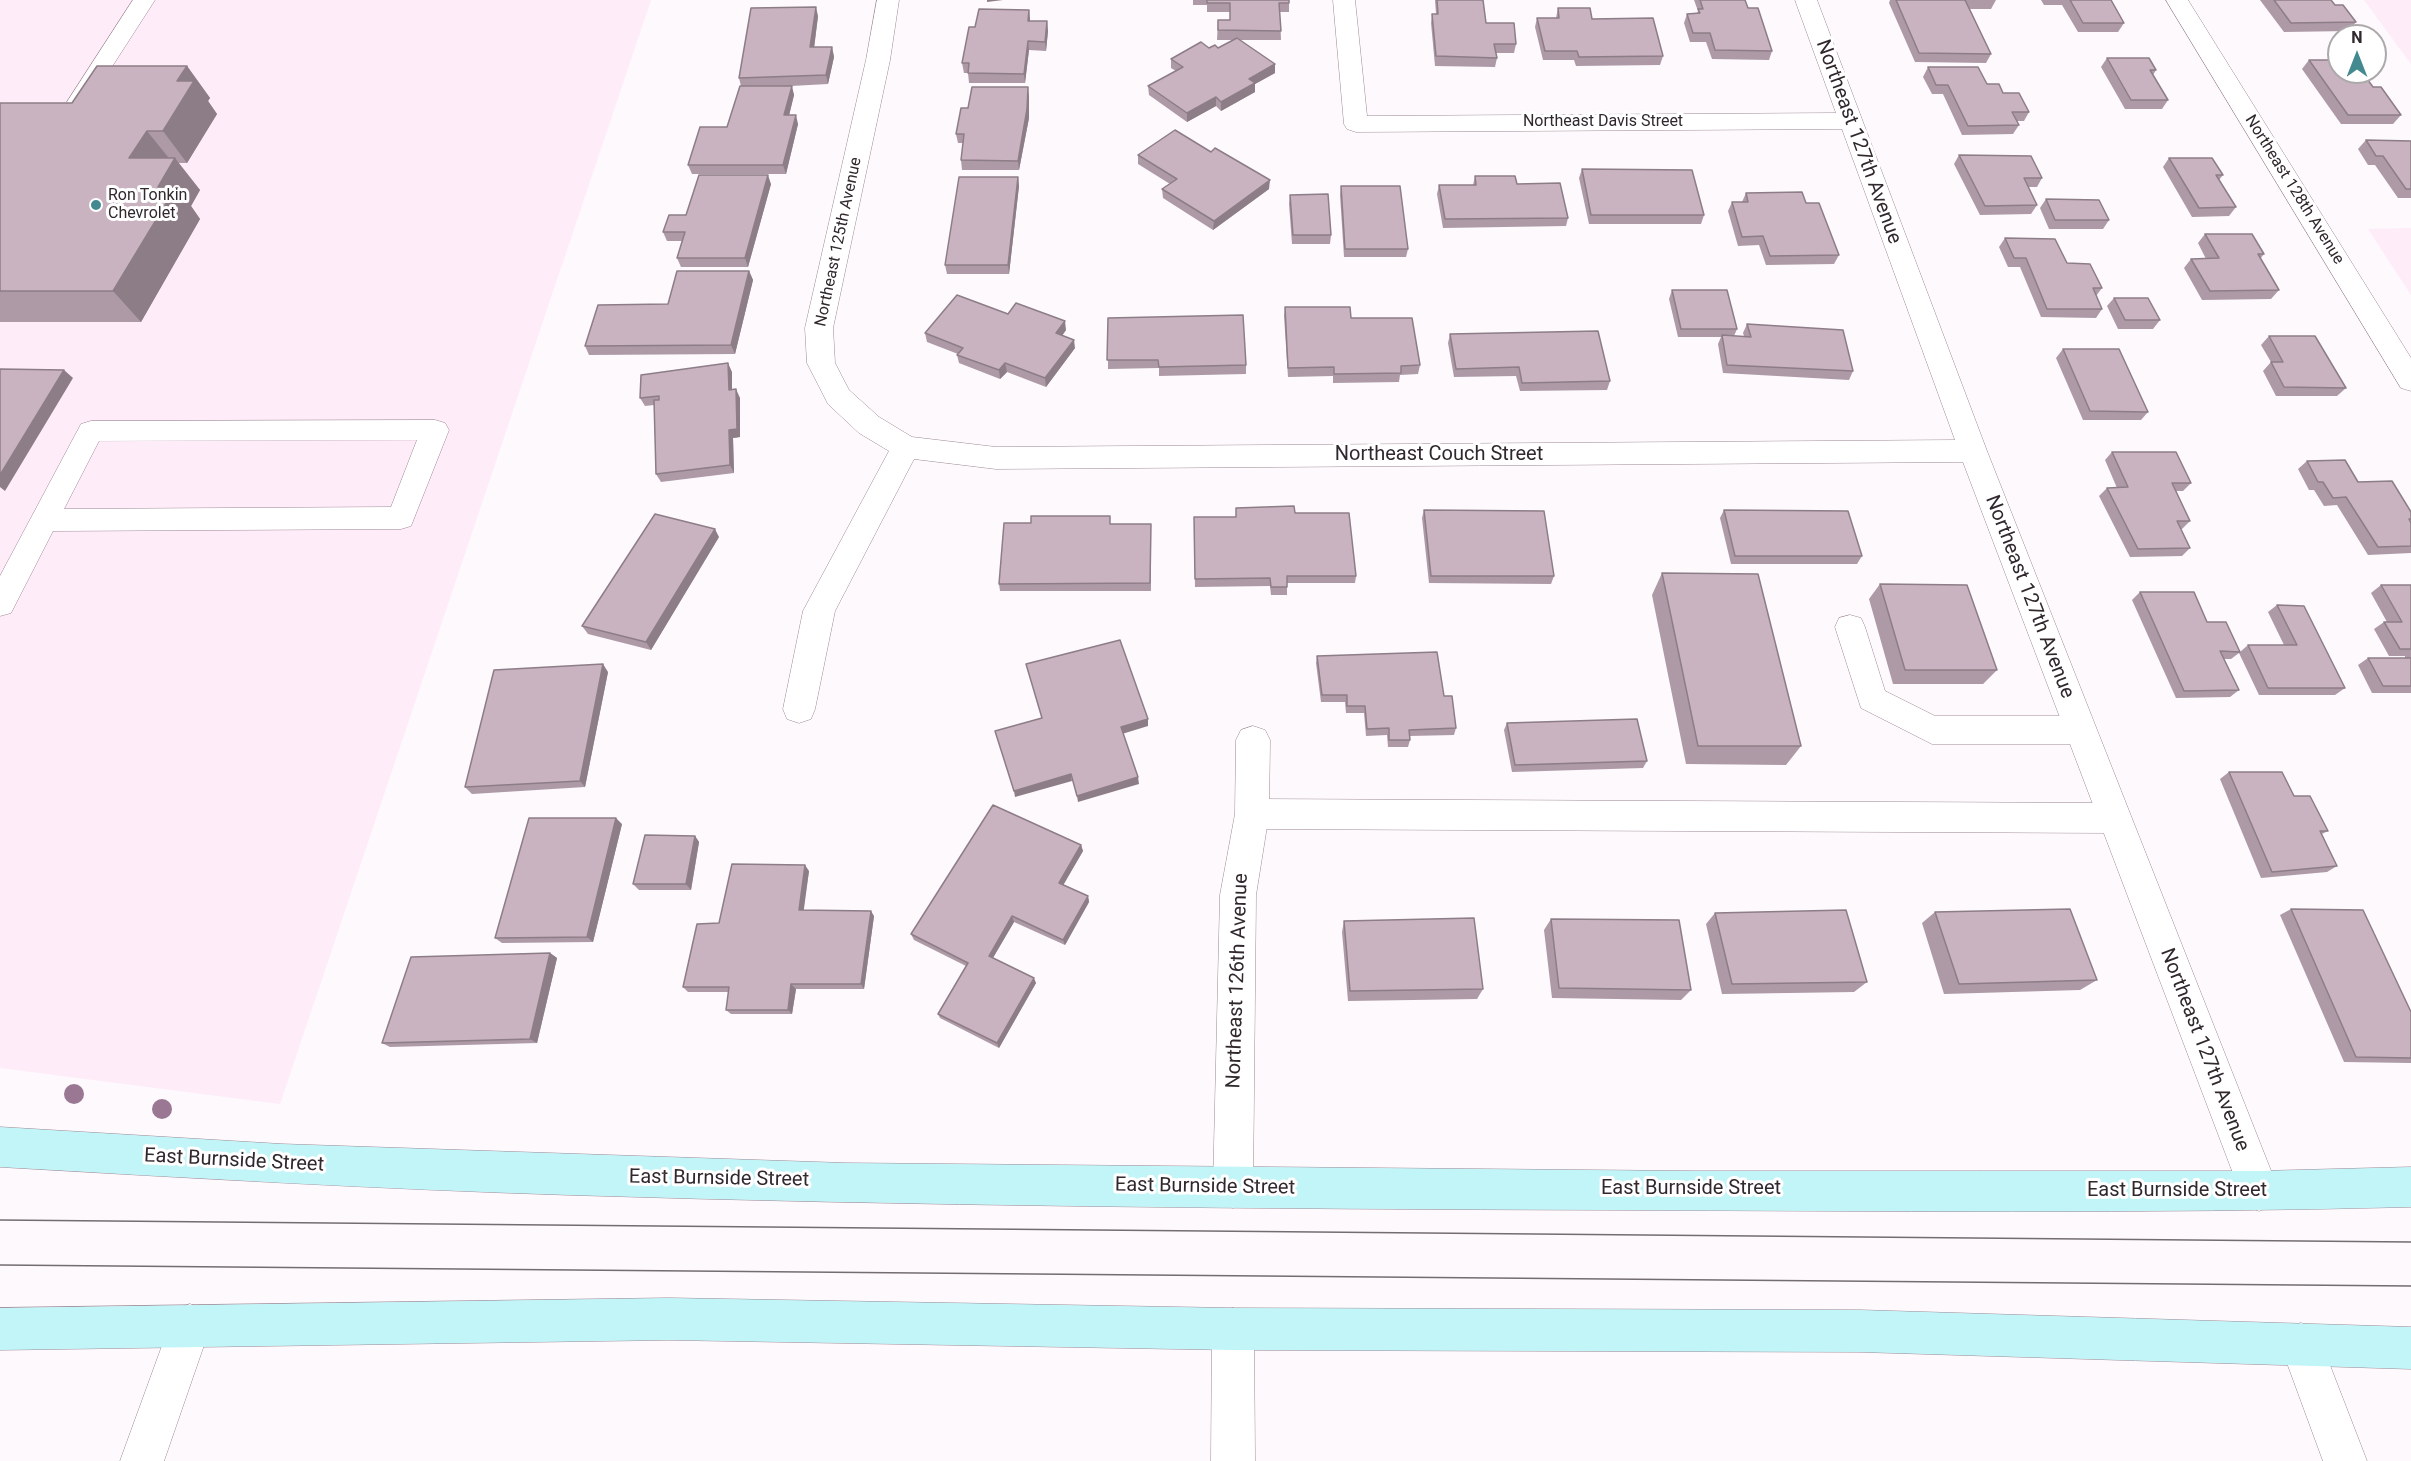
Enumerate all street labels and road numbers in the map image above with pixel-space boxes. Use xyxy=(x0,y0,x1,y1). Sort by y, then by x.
street label: Northeast 127th Avenue xyxy=(1810,37,1906,247)
street label: Northeast Davis Street xyxy=(1523,112,1683,132)
street label: Northeast 128th Avenue xyxy=(2240,112,2348,268)
street label: Northeast 125th Avenue xyxy=(812,156,866,328)
street label: Northeast Couch Street xyxy=(1335,443,1543,467)
street label: Northeast 127th Avenue xyxy=(1979,492,2079,702)
street label: Northeast 126th Avenue xyxy=(1222,873,1254,1089)
street label: Northeast 127th Avenue xyxy=(2154,945,2254,1155)
street label: East Burnside Street xyxy=(143,1144,325,1178)
street label: East Burnside Street xyxy=(629,1165,809,1193)
street label: East Burnside Street xyxy=(1115,1173,1295,1201)
street label: East Burnside Street xyxy=(1601,1177,1781,1201)
street label: East Burnside Street xyxy=(2087,1179,2267,1203)

